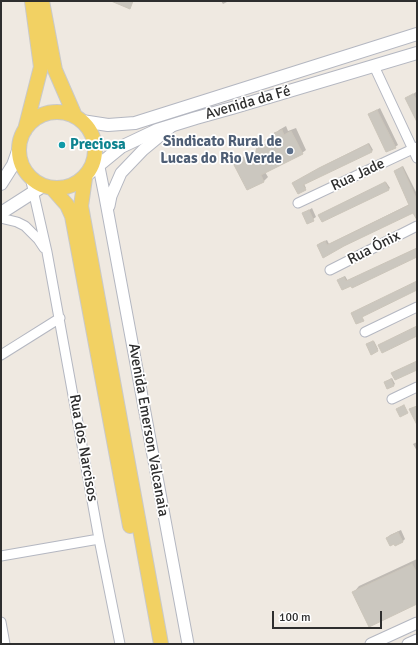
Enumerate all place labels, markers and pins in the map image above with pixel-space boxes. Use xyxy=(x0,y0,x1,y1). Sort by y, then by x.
place label: Sindicato Rural de Lucas do Rio Verde xyxy=(160,133,282,168)
place label: Preciosa xyxy=(70,136,126,154)
marker: Preciosa xyxy=(57,140,67,150)
marker: Sindicato Rural de Lucas do Rio Verde xyxy=(285,146,295,156)

